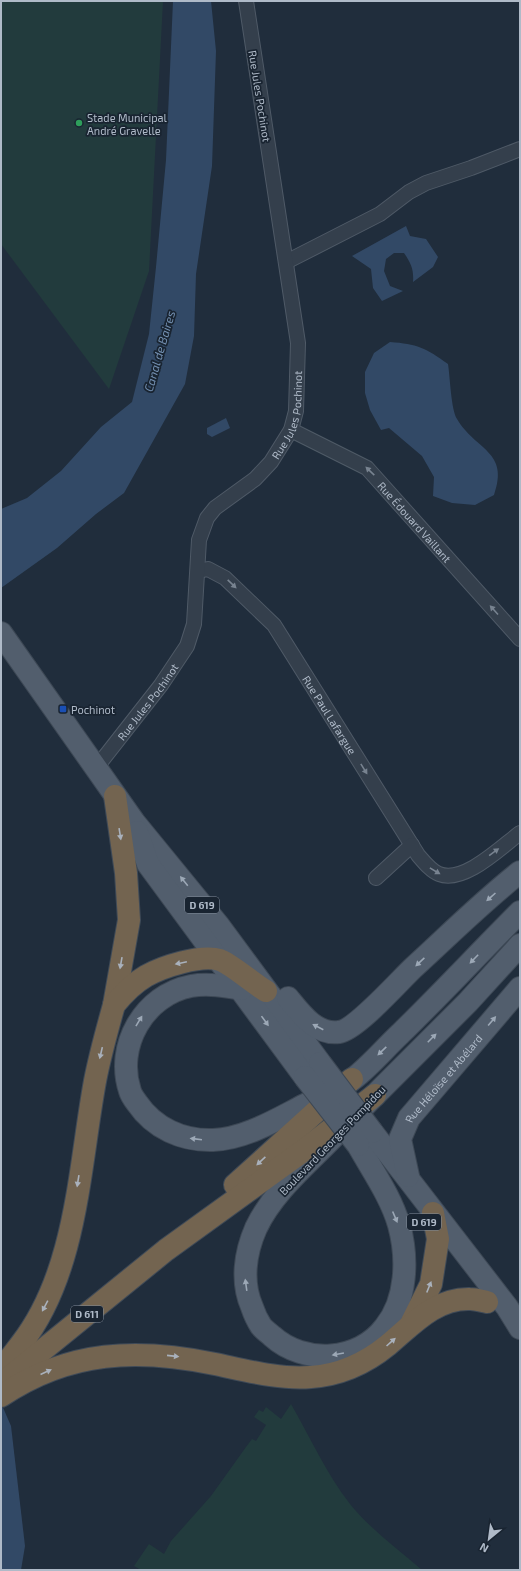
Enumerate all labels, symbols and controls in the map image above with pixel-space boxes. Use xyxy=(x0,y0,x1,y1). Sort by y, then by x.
street label: Rue Jules Pochinot xyxy=(246,49,274,143)
place label: Stade Municipal André Gravelle xyxy=(87,111,168,137)
marker: Stade Municipal André Gravelle xyxy=(74,118,84,128)
water label: Canal de Baires xyxy=(141,309,177,393)
street label: Rue Jules Pochinot xyxy=(268,370,304,461)
one-way arrow xyxy=(365,467,375,476)
street label: Rue Édouard Vaillant xyxy=(376,479,454,565)
one-way arrow xyxy=(227,580,237,589)
one-way arrow xyxy=(489,605,499,615)
street label: Rue Jules Pochinot xyxy=(114,661,180,742)
street label: Rue Paul Lafargue xyxy=(301,673,360,756)
place label: Pochinot xyxy=(71,703,115,716)
marker: Pochinot xyxy=(58,704,68,714)
one-way arrow xyxy=(360,763,368,774)
one-way arrow xyxy=(117,828,123,840)
one-way arrow xyxy=(489,848,500,856)
one-way arrow xyxy=(429,867,441,874)
one-way arrow xyxy=(179,876,188,887)
one-way arrow xyxy=(485,893,496,902)
road number: D 619 xyxy=(185,897,219,913)
one-way arrow xyxy=(469,954,479,964)
one-way arrow xyxy=(118,957,124,969)
one-way arrow xyxy=(415,957,424,966)
one-way arrow xyxy=(175,961,187,967)
one-way arrow xyxy=(136,1015,143,1027)
one-way arrow xyxy=(261,1015,269,1026)
one-way arrow xyxy=(487,1016,496,1026)
one-way arrow xyxy=(312,1024,323,1030)
street label: Rue Héloïse et Abélard xyxy=(402,1031,484,1124)
one-way arrow xyxy=(427,1033,437,1042)
one-way arrow xyxy=(377,1046,387,1056)
one-way arrow xyxy=(98,1047,104,1059)
street label: Boulevard Georges Pompidou xyxy=(276,1083,388,1197)
one-way arrow xyxy=(190,1136,202,1142)
one-way arrow xyxy=(256,1157,266,1166)
one-way arrow xyxy=(75,1175,81,1187)
one-way arrow xyxy=(392,1211,398,1222)
road number: D 619 xyxy=(407,1214,441,1230)
one-way arrow xyxy=(243,1279,249,1291)
one-way arrow xyxy=(426,1282,432,1293)
one-way arrow xyxy=(41,1300,48,1311)
road number: D 611 xyxy=(71,1306,103,1322)
one-way arrow xyxy=(386,1338,396,1347)
one-way arrow xyxy=(332,1351,344,1357)
one-way arrow xyxy=(167,1353,179,1359)
one-way arrow xyxy=(40,1368,52,1374)
north arrow xyxy=(469,1519,509,1559)
text: N xyxy=(477,1541,491,1556)

